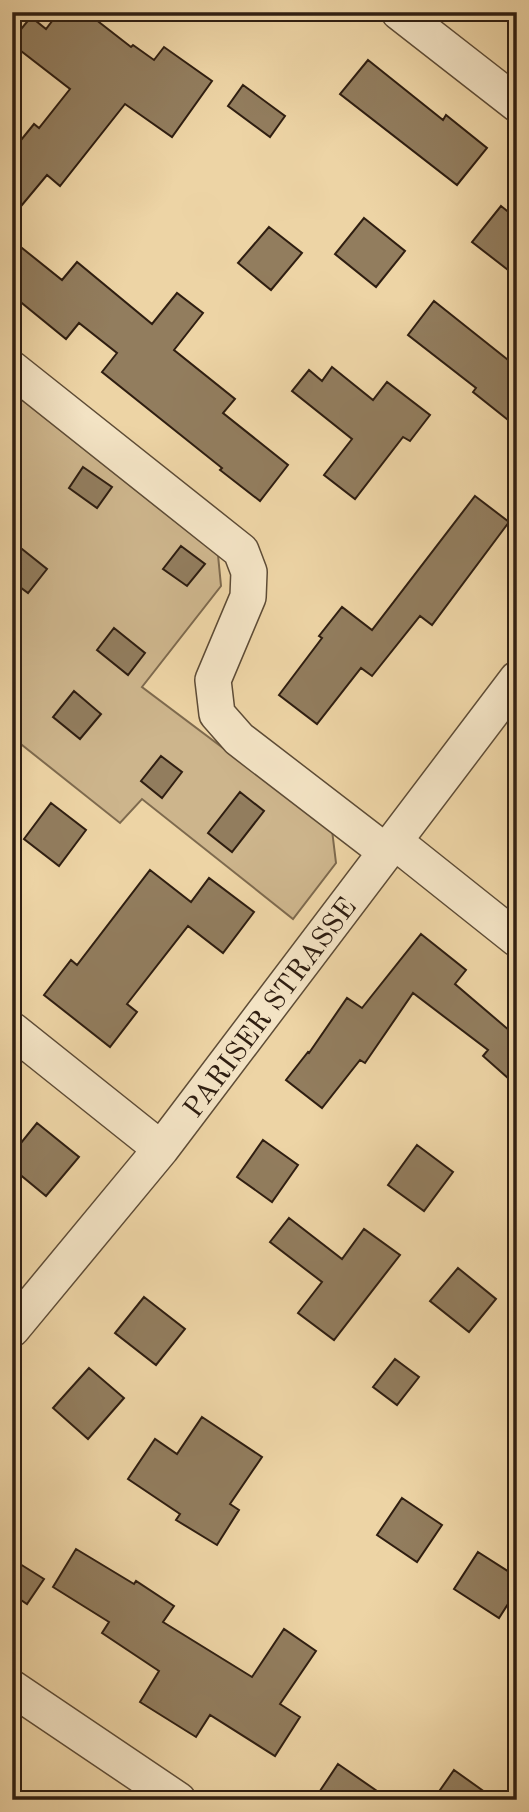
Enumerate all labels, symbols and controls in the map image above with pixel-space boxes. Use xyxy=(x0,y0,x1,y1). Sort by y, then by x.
street label: PARISER STRASSE xyxy=(180,894,363,1124)

